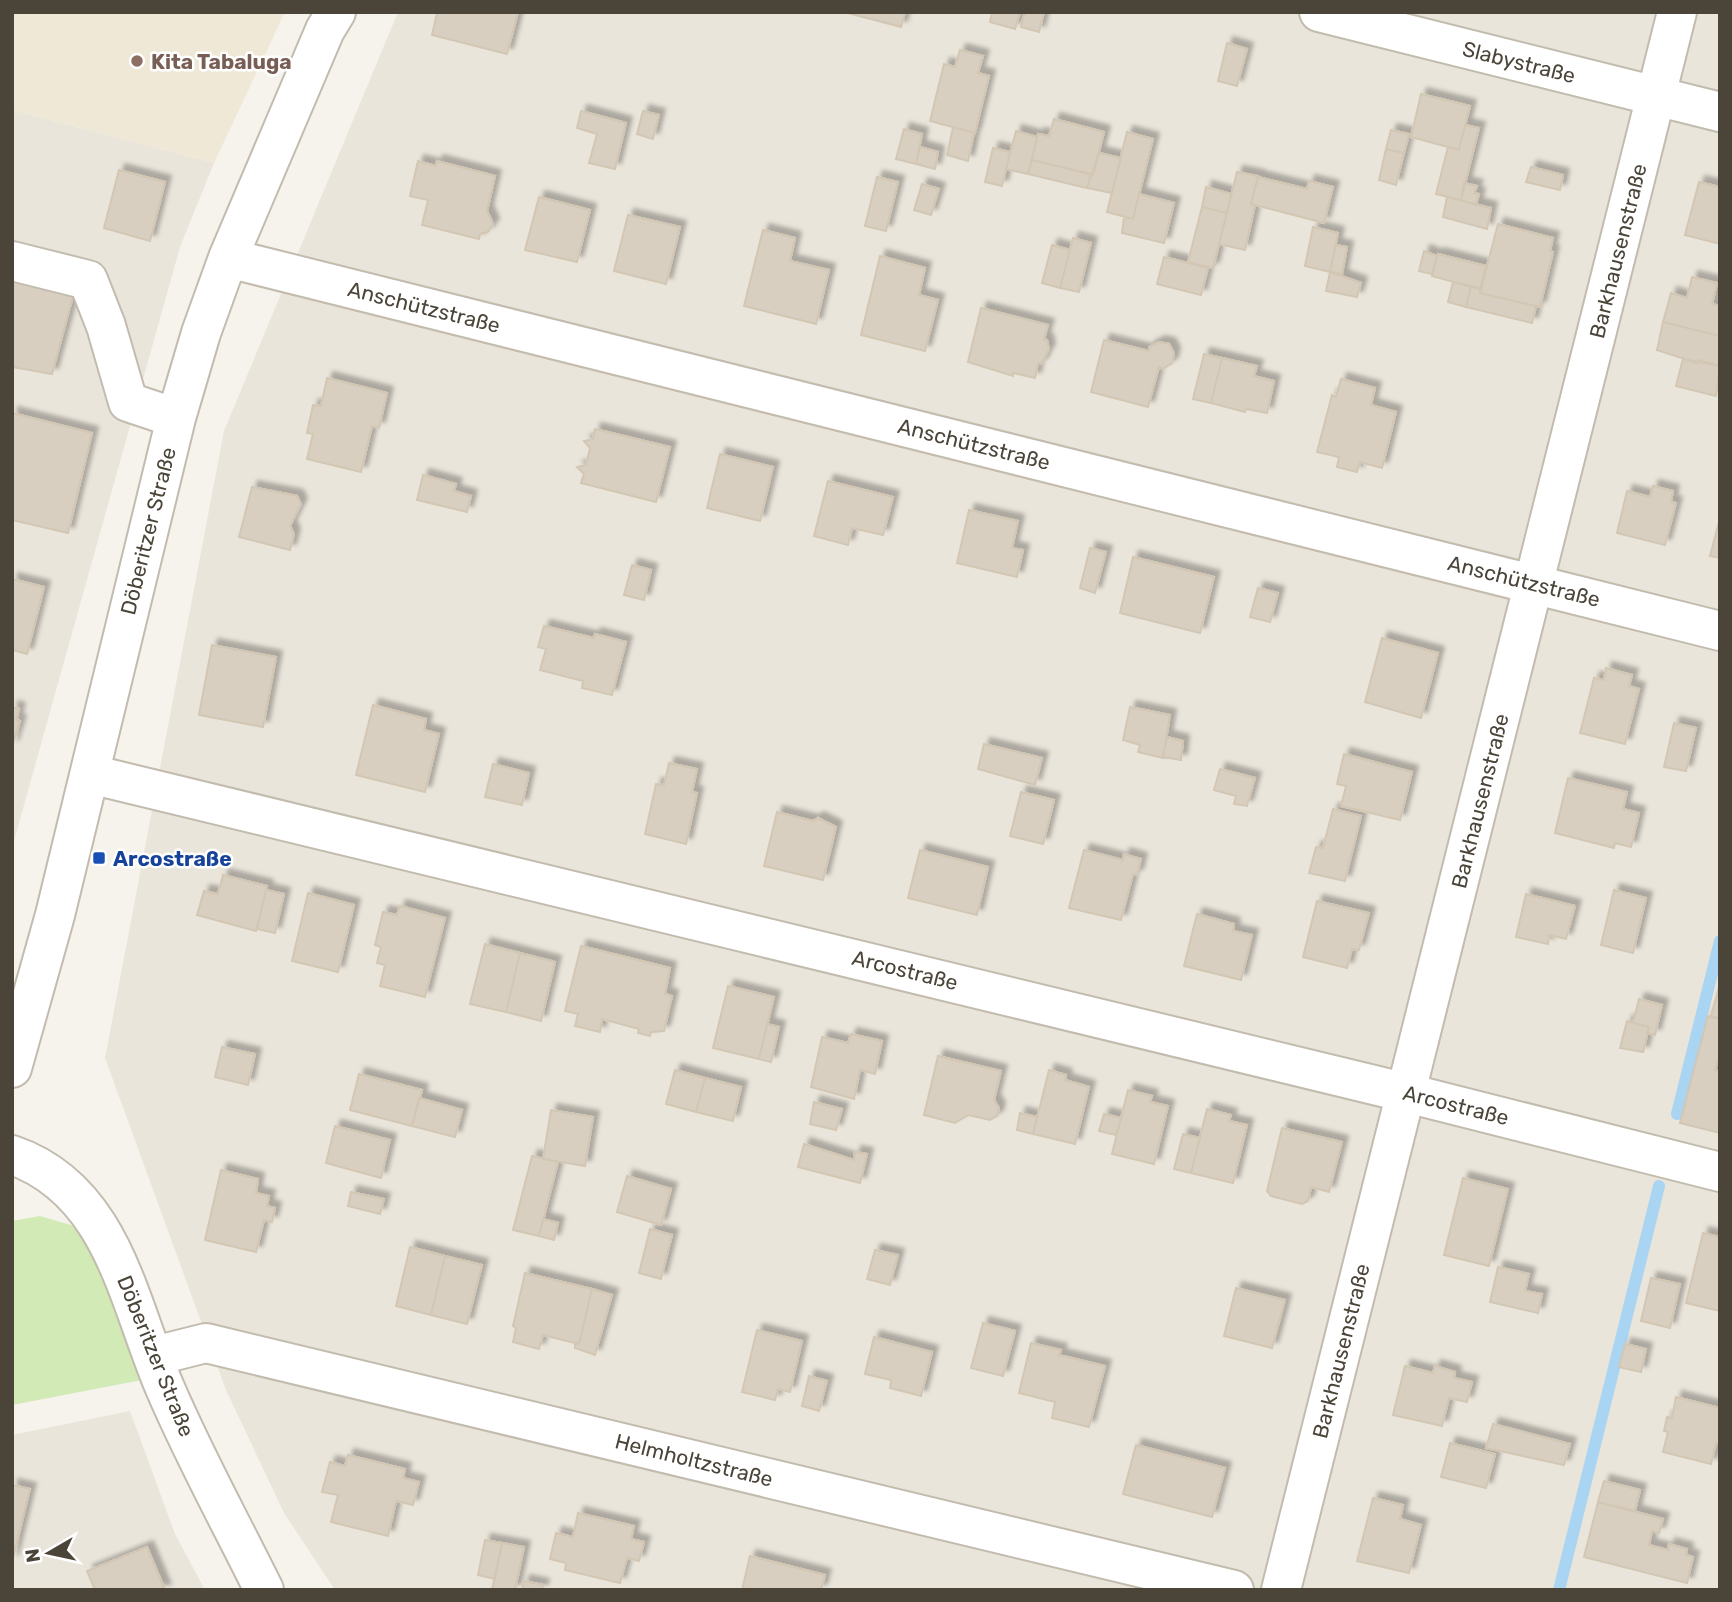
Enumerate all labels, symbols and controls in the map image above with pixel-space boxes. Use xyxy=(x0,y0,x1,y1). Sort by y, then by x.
street label: Slabystraße xyxy=(1460,36,1578,88)
place label: Kita Tabaluga xyxy=(151,49,292,74)
marker: Kita Tabaluga xyxy=(129,53,145,69)
street label: Barkhausenstraße xyxy=(1584,161,1652,341)
street label: Anschützstraße xyxy=(345,276,503,338)
street label: Anschützstraße xyxy=(895,413,1053,475)
street label: Döberitzer Straße xyxy=(115,445,181,617)
street label: Anschützstraße xyxy=(1445,550,1603,612)
street label: Barkhausenstraße xyxy=(1446,711,1514,891)
place label: Arcostraße xyxy=(113,846,232,871)
marker: Arcostraße xyxy=(91,850,107,866)
street label: Arcostraße xyxy=(850,945,960,995)
street label: Arcostraße xyxy=(1401,1080,1511,1130)
street label: Barkhausenstraße xyxy=(1307,1261,1375,1441)
street label: Döberitzer Straße xyxy=(112,1272,200,1440)
street label: Helmholtzstraße xyxy=(612,1428,776,1492)
north arrow xyxy=(14,1518,84,1588)
text: N xyxy=(20,1547,45,1564)

